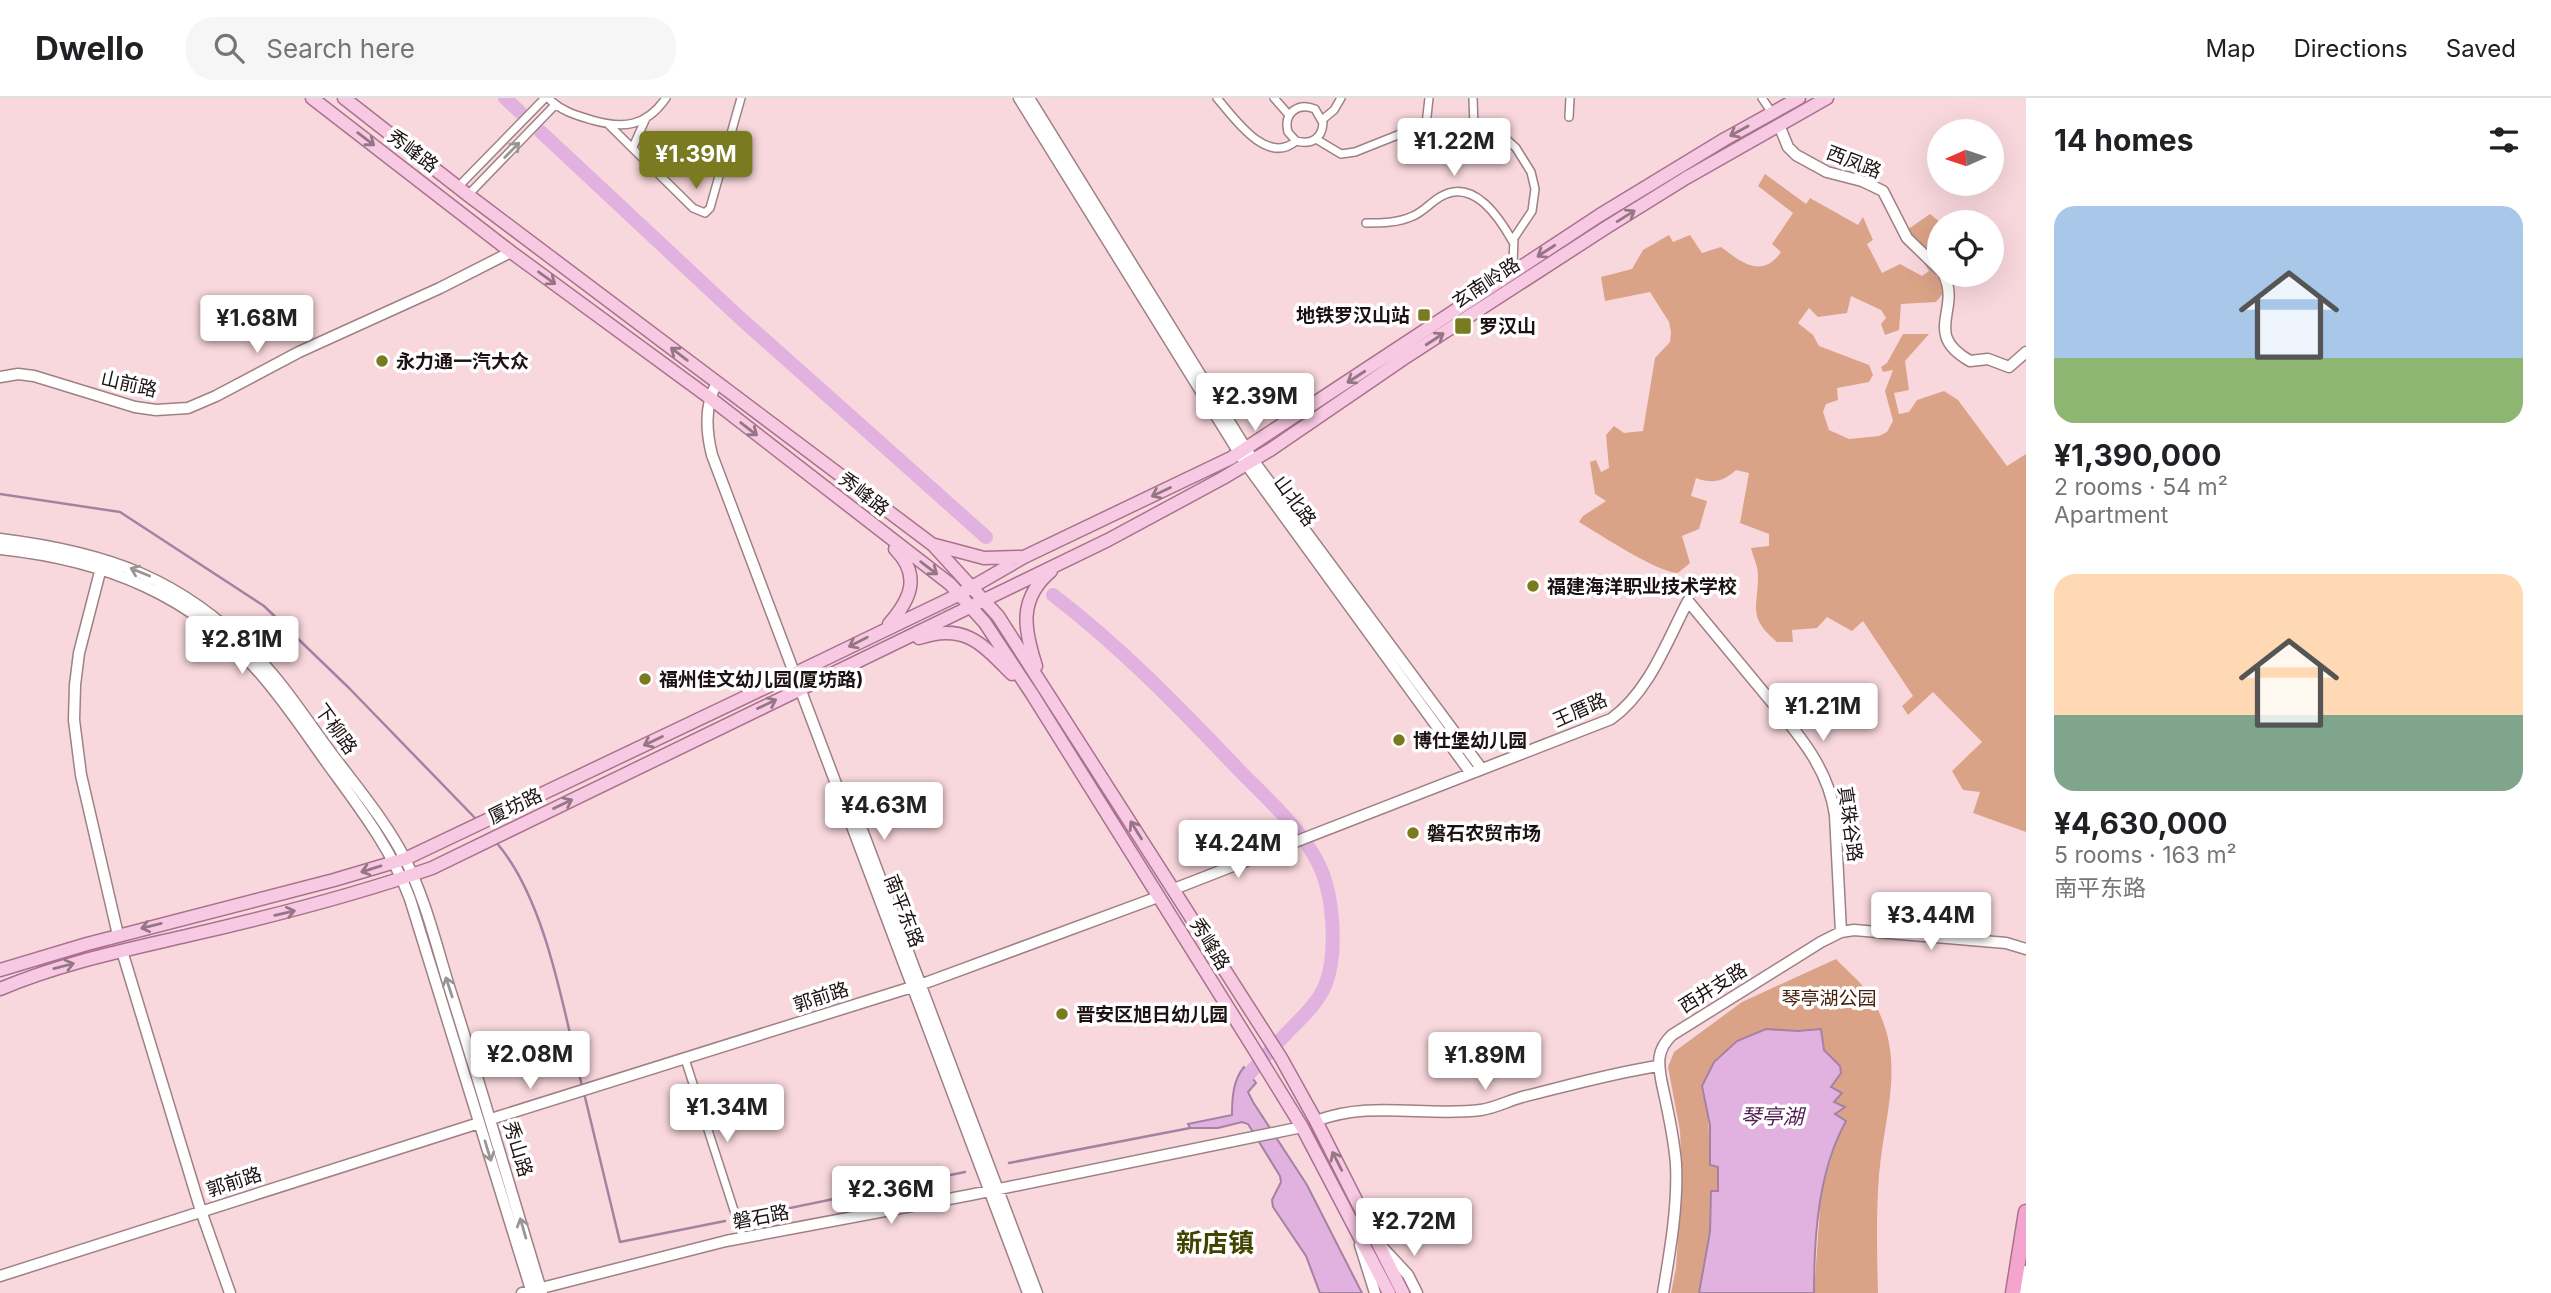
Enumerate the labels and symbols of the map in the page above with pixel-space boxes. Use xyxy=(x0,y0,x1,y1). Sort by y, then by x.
pin: ¥1.22M xyxy=(1397,118,1511,178)
north arrow xyxy=(1927,119,2004,196)
one-way arrow xyxy=(1730,124,1750,138)
street label: 秀峰路 xyxy=(383,125,443,177)
one-way arrow xyxy=(357,132,375,147)
pin: ¥1.39M xyxy=(639,132,753,191)
street label: 西凤路 xyxy=(1823,141,1885,183)
one-way arrow xyxy=(503,142,520,159)
one-way arrow xyxy=(1615,208,1635,222)
one-way arrow xyxy=(1537,244,1556,258)
street label: 玄南岭路 xyxy=(1448,253,1524,313)
one-way arrow xyxy=(537,271,556,285)
pin: ¥1.68M xyxy=(200,296,314,355)
place label: 地铁罗汉山站 xyxy=(1296,304,1410,327)
marker: 地铁罗汉山站 xyxy=(1416,307,1432,323)
place label: 罗汉山 xyxy=(1479,315,1536,338)
marker: 罗汉山 xyxy=(1453,316,1473,336)
one-way arrow xyxy=(1424,332,1444,346)
one-way arrow xyxy=(670,347,689,362)
place label: 永力通一汽大众 xyxy=(396,350,529,373)
marker: 永力通一汽大众 xyxy=(374,353,390,369)
street label: 山前路 xyxy=(99,366,159,402)
one-way arrow xyxy=(1347,369,1366,384)
pin: ¥2.39M xyxy=(1198,374,1312,433)
one-way arrow xyxy=(739,421,757,436)
street label: 秀峰路 xyxy=(834,467,894,521)
street label: 山北路 xyxy=(1269,471,1321,531)
one-way arrow xyxy=(1151,486,1172,499)
one-way arrow xyxy=(919,560,937,575)
one-way arrow xyxy=(130,564,151,577)
place label: 福建海洋职业技术学校 xyxy=(1547,575,1737,598)
marker: 福建海洋职业技术学校 xyxy=(1525,578,1541,594)
pin: ¥2.81M xyxy=(185,616,299,676)
one-way arrow xyxy=(848,636,869,650)
place label: 福州佳文幼儿园(厦坊路) xyxy=(659,668,863,691)
marker: 福州佳文幼儿园(厦坊路) xyxy=(637,671,653,687)
pin: ¥1.21M xyxy=(1766,684,1880,743)
street label: 王厝路 xyxy=(1549,688,1611,732)
one-way arrow xyxy=(756,697,777,710)
street label: 下柳路 xyxy=(310,699,362,759)
place label: 博仕堡幼儿园 xyxy=(1413,729,1527,752)
marker: 博仕堡幼儿园 xyxy=(1391,732,1407,748)
one-way arrow xyxy=(643,735,664,749)
pin: ¥4.63M xyxy=(827,782,941,842)
street label: 厦坊路 xyxy=(484,783,546,829)
street label: 真珠谷路 xyxy=(1833,785,1867,863)
one-way arrow xyxy=(552,797,573,811)
one-way arrow xyxy=(1129,820,1143,840)
pin: ¥4.24M xyxy=(1181,820,1295,880)
place label: 磐石农贸市场 xyxy=(1427,822,1541,845)
marker: 磐石农贸市场 xyxy=(1405,825,1421,841)
one-way arrow xyxy=(361,864,383,877)
street label: 南平东路 xyxy=(880,871,928,951)
pin: ¥3.44M xyxy=(1874,892,1988,952)
one-way arrow xyxy=(273,905,296,919)
street label: 秀峰路 xyxy=(1185,914,1235,974)
one-way arrow xyxy=(140,920,163,933)
street label: 西井支路 xyxy=(1675,958,1751,1018)
one-way arrow xyxy=(52,959,75,972)
one-way arrow xyxy=(442,976,454,998)
street label: 郭前路 xyxy=(790,977,852,1017)
park label: 琴亭湖公园 xyxy=(1781,987,1877,1010)
place label: 晋安区旭日幼儿园 xyxy=(1076,1003,1228,1026)
marker: 晋安区旭日幼儿园 xyxy=(1054,1006,1070,1022)
pin: ¥2.08M xyxy=(473,1032,587,1091)
pin: ¥1.89M xyxy=(1428,1032,1542,1092)
pin: ¥1.34M xyxy=(670,1084,784,1144)
water label: 琴亭湖 xyxy=(1741,1104,1806,1129)
street label: 秀山路 xyxy=(499,1118,537,1180)
one-way arrow xyxy=(483,1140,496,1162)
one-way arrow xyxy=(1329,1151,1343,1172)
street label: 郭前路 xyxy=(203,1162,265,1202)
pin: ¥2.36M xyxy=(834,1166,948,1226)
pin: ¥2.72M xyxy=(1357,1198,1471,1258)
street label: 磐石路 xyxy=(731,1200,791,1234)
one-way arrow xyxy=(516,1217,529,1239)
district label: 新店镇 xyxy=(1176,1227,1254,1258)

